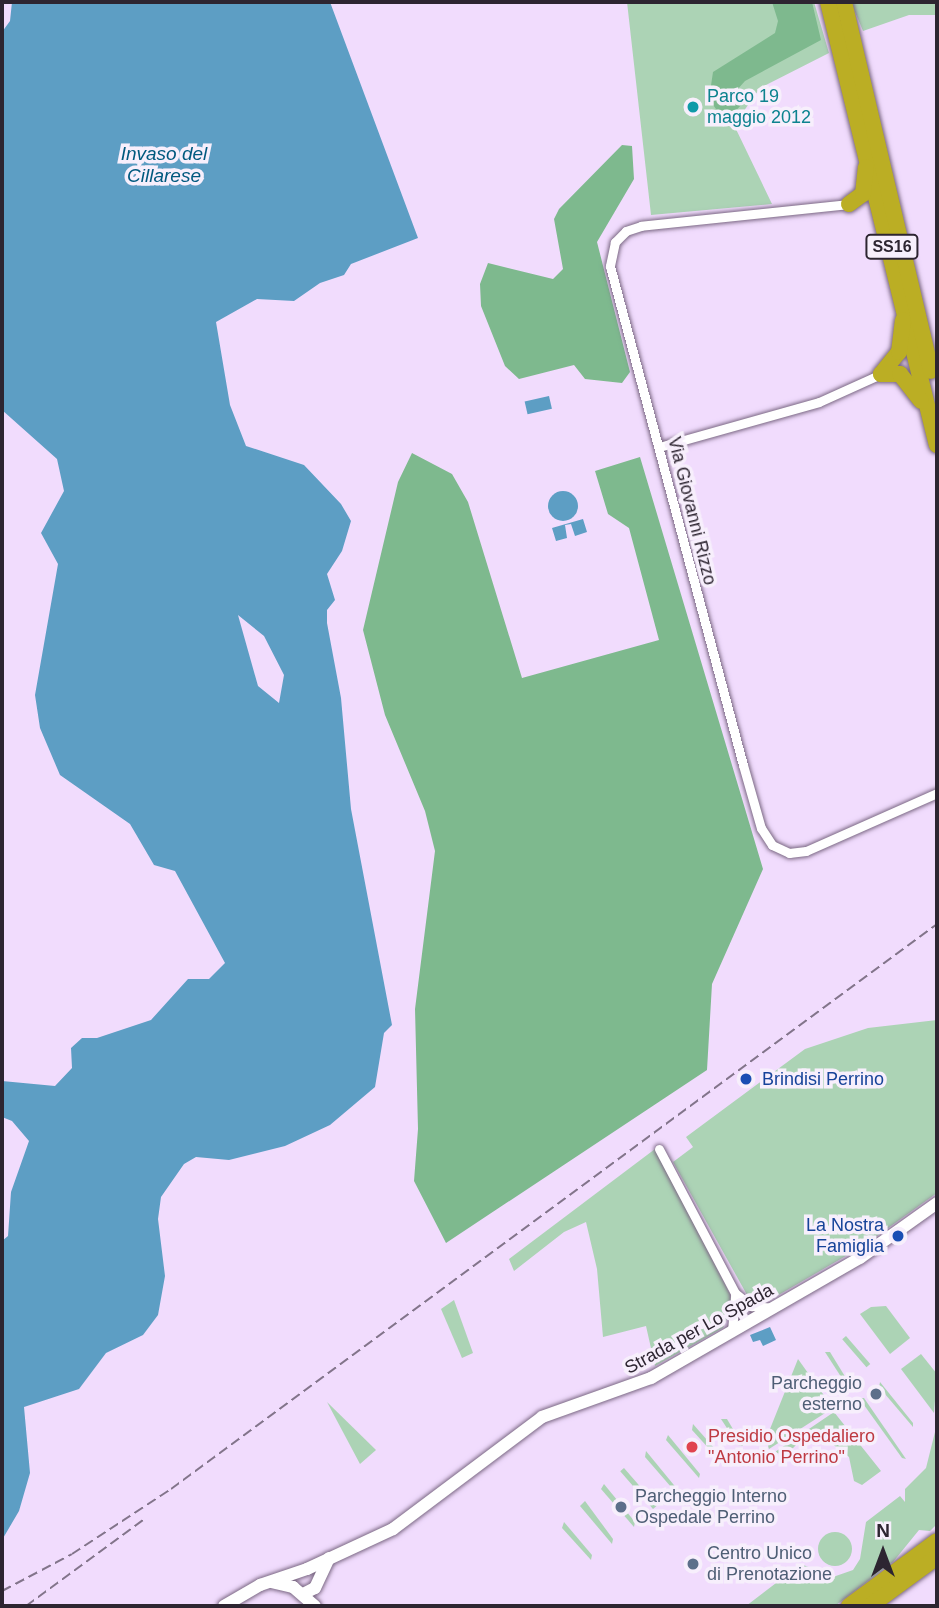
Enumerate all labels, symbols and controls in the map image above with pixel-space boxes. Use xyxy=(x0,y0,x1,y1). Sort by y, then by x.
place label: Parco 19 maggio 2012 xyxy=(707,86,811,128)
marker: Parco 19 maggio 2012 xyxy=(685,99,701,115)
water label: Invaso del Cillarese xyxy=(121,143,207,187)
road number: SS16 xyxy=(864,234,920,260)
street label: Via Giovanni Rizzo xyxy=(663,435,721,587)
place label: Brindisi Perrino xyxy=(762,1068,884,1090)
marker: Brindisi Perrino xyxy=(736,1069,756,1089)
place label: La Nostra Famiglia xyxy=(806,1215,884,1258)
marker: La Nostra Famiglia xyxy=(890,1228,906,1244)
street label: Strada per Lo Spada xyxy=(621,1279,777,1379)
place label: Parcheggio esterno xyxy=(771,1373,862,1416)
marker: Parcheggio esterno xyxy=(868,1386,884,1402)
place label: Presidio Ospedaliero "Antonio Perrino" xyxy=(708,1426,875,1468)
marker: Presidio Ospedaliero "Antonio Perrino" xyxy=(682,1437,702,1457)
place label: Parcheggio Interno Ospedale Perrino xyxy=(635,1486,787,1528)
marker: Parcheggio Interno Ospedale Perrino xyxy=(613,1499,629,1515)
north arrow xyxy=(848,1517,918,1587)
text: N xyxy=(876,1520,890,1541)
place label: Centro Unico di Prenotazione xyxy=(707,1543,832,1586)
marker: Centro Unico di Prenotazione xyxy=(685,1556,701,1572)

